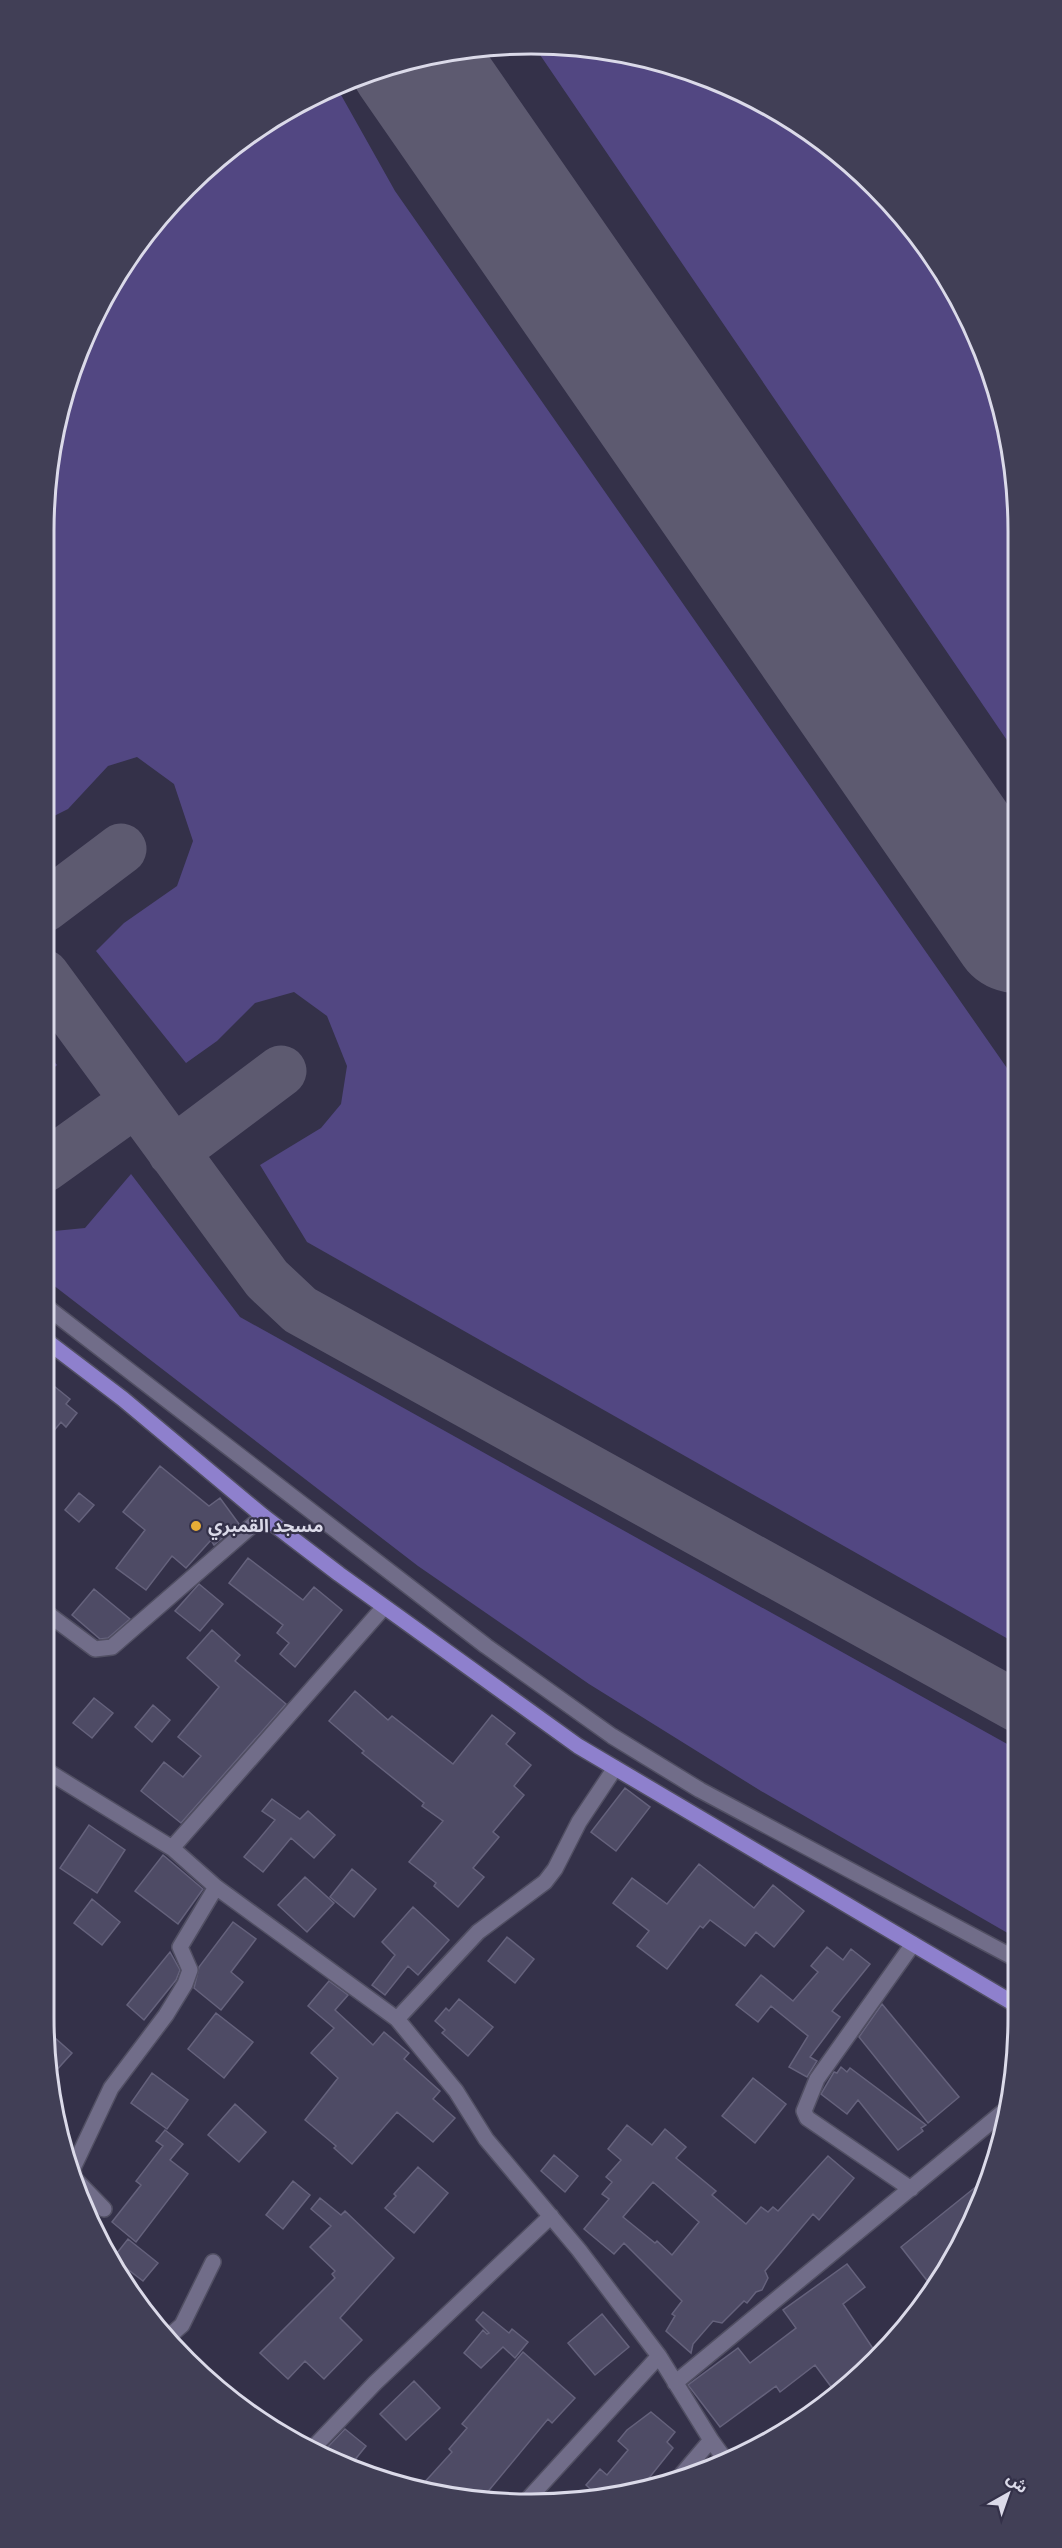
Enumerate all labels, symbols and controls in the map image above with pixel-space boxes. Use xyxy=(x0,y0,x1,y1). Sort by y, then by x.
place label: مسجد القمبري xyxy=(208,1513,324,1540)
marker: مسجد القمبري xyxy=(189,1519,203,1533)
north arrow xyxy=(978,2464,1038,2524)
text: ش xyxy=(1002,2467,1033,2498)

